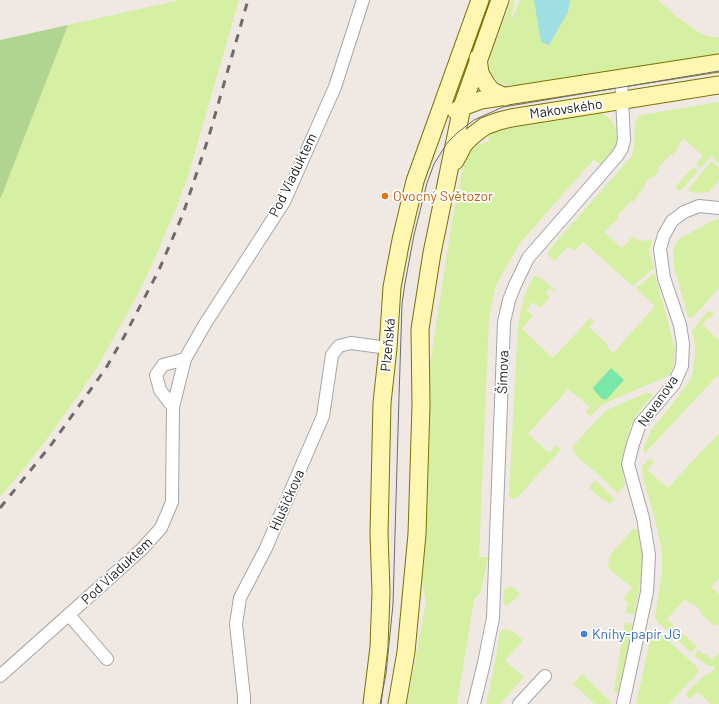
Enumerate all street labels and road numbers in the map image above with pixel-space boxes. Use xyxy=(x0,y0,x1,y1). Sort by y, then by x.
street label: Makovského xyxy=(528,96,604,122)
street label: Pod Viaduktem xyxy=(265,130,321,220)
street label: Plzeňská xyxy=(377,318,399,372)
street label: Šímova xyxy=(494,350,512,394)
street label: Nevanova xyxy=(634,372,682,430)
street label: Hlušičkova xyxy=(266,467,308,533)
street label: Pod Viaduktem xyxy=(78,534,156,608)

